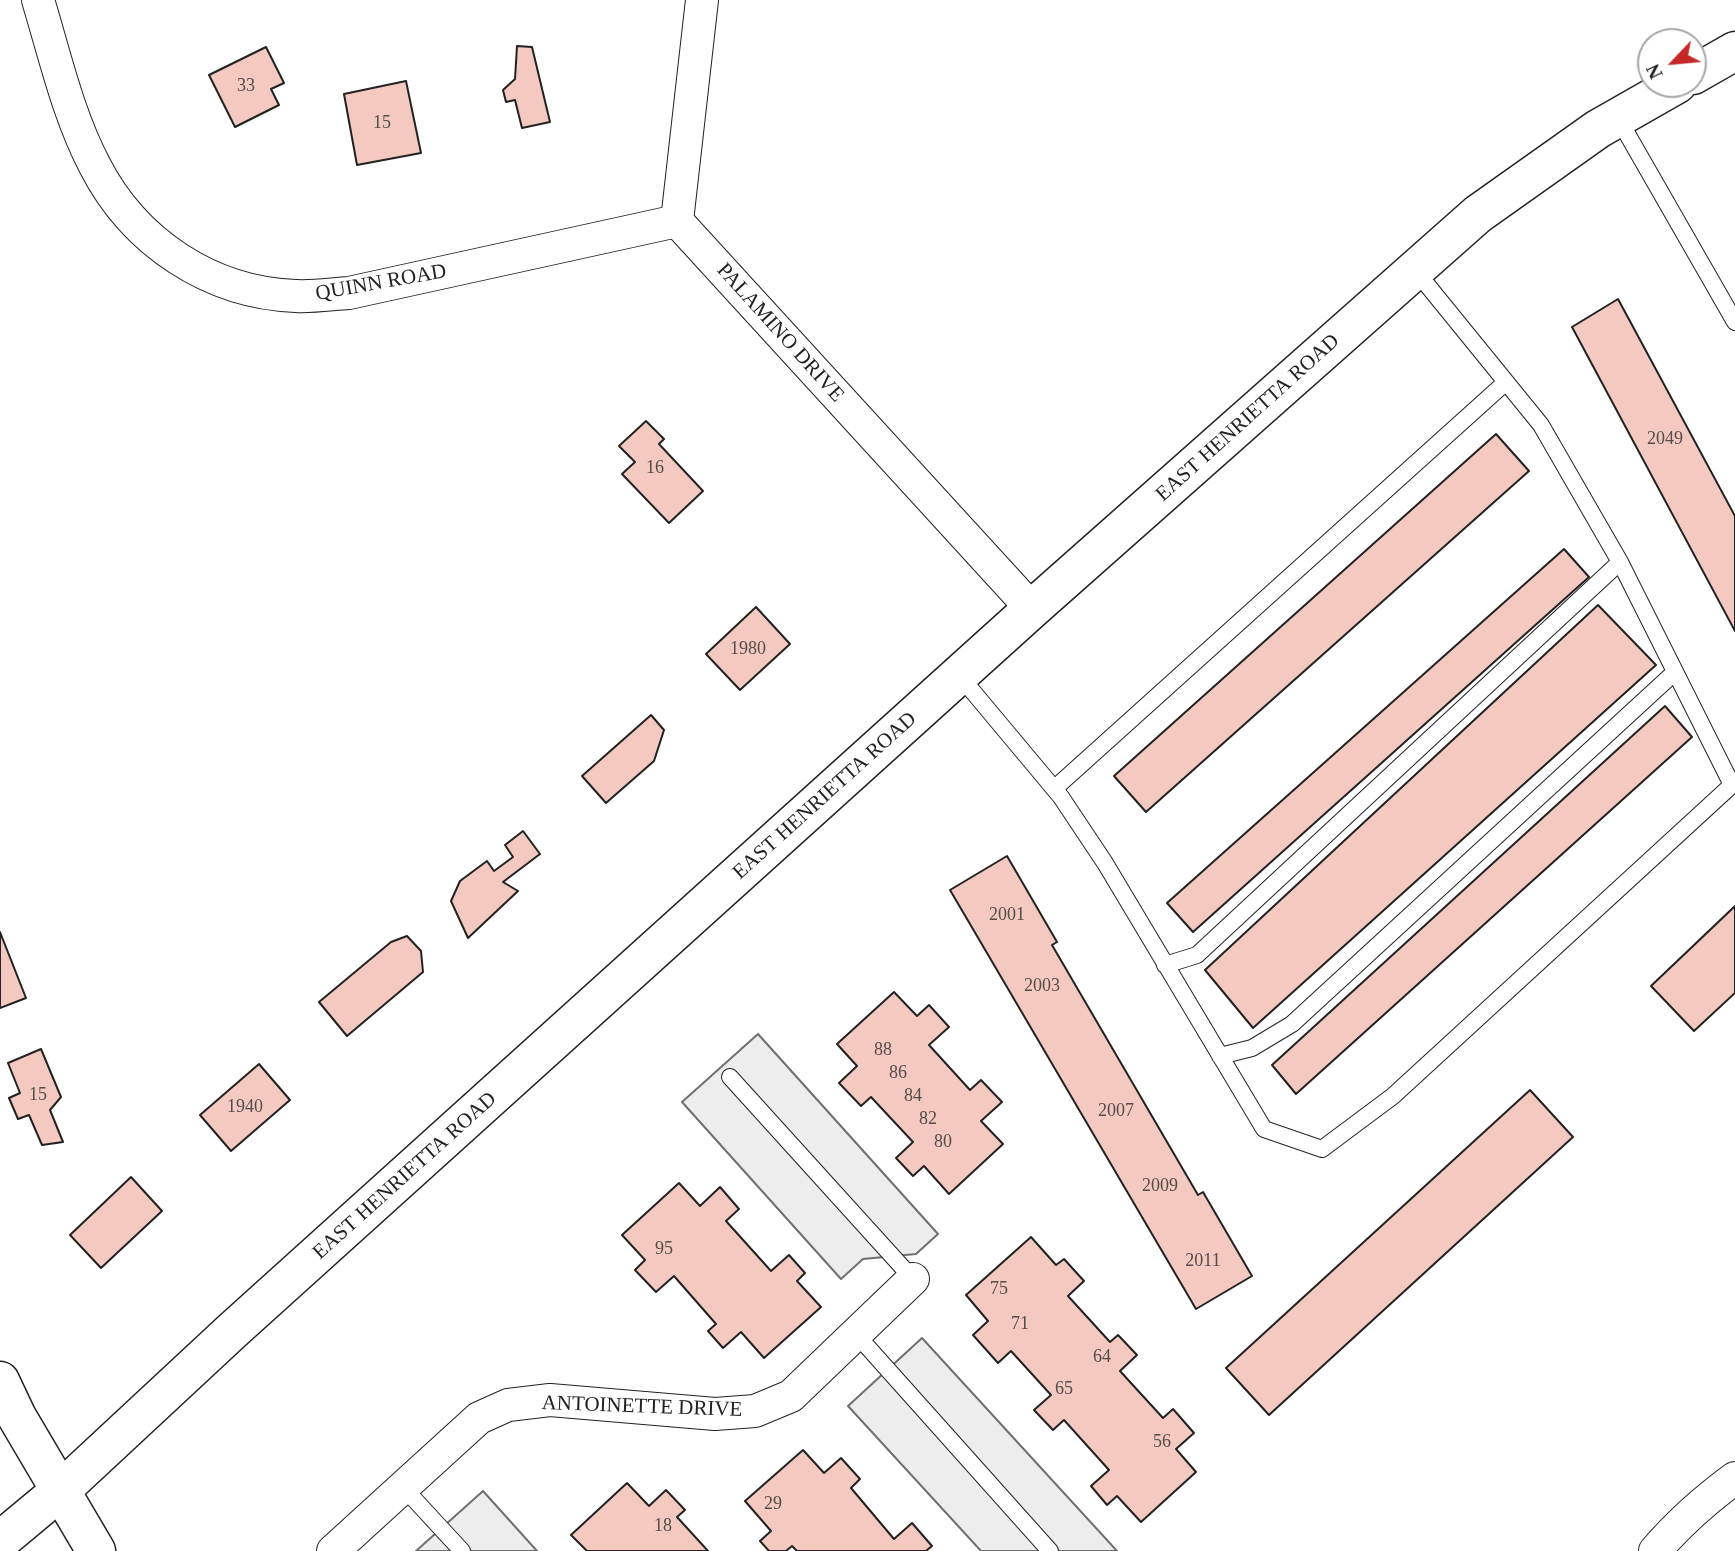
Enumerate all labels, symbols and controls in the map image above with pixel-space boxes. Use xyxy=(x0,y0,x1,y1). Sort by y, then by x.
north arrow xyxy=(1637,28,1707,98)
text: N xyxy=(1642,61,1667,82)
house number: 33 xyxy=(237,75,255,97)
house number: 15 xyxy=(373,112,391,134)
street label: PALAMINO DRIVE xyxy=(711,258,849,408)
street label: QUINN ROAD xyxy=(314,259,448,307)
street label: EAST HENRIETTA ROAD xyxy=(1151,329,1345,507)
house number: 2049 xyxy=(1647,428,1683,450)
house number: 16 xyxy=(646,457,664,479)
house number: 1980 xyxy=(730,638,766,660)
street label: EAST HENRIETTA ROAD xyxy=(728,707,922,885)
house number: 2001 xyxy=(989,904,1025,926)
house number: 2003 xyxy=(1024,975,1060,997)
house number: 88 xyxy=(874,1039,892,1061)
house number: 86 xyxy=(889,1062,907,1084)
house number: 15 xyxy=(29,1084,47,1106)
house number: 84 xyxy=(904,1085,922,1107)
street label: EAST HENRIETTA ROAD xyxy=(308,1087,502,1265)
house number: 1940 xyxy=(227,1096,263,1118)
house number: 2007 xyxy=(1098,1100,1134,1122)
house number: 82 xyxy=(919,1108,937,1130)
house number: 80 xyxy=(934,1131,952,1153)
house number: 2009 xyxy=(1142,1175,1178,1197)
house number: 95 xyxy=(655,1238,673,1260)
house number: 2011 xyxy=(1185,1250,1221,1272)
house number: 75 xyxy=(990,1278,1008,1300)
house number: 71 xyxy=(1011,1313,1029,1335)
house number: 64 xyxy=(1093,1346,1111,1368)
house number: 65 xyxy=(1055,1378,1073,1400)
street label: ANTOINETTE DRIVE xyxy=(541,1391,743,1423)
house number: 56 xyxy=(1153,1431,1171,1453)
house number: 29 xyxy=(764,1493,782,1515)
house number: 18 xyxy=(654,1515,672,1537)

